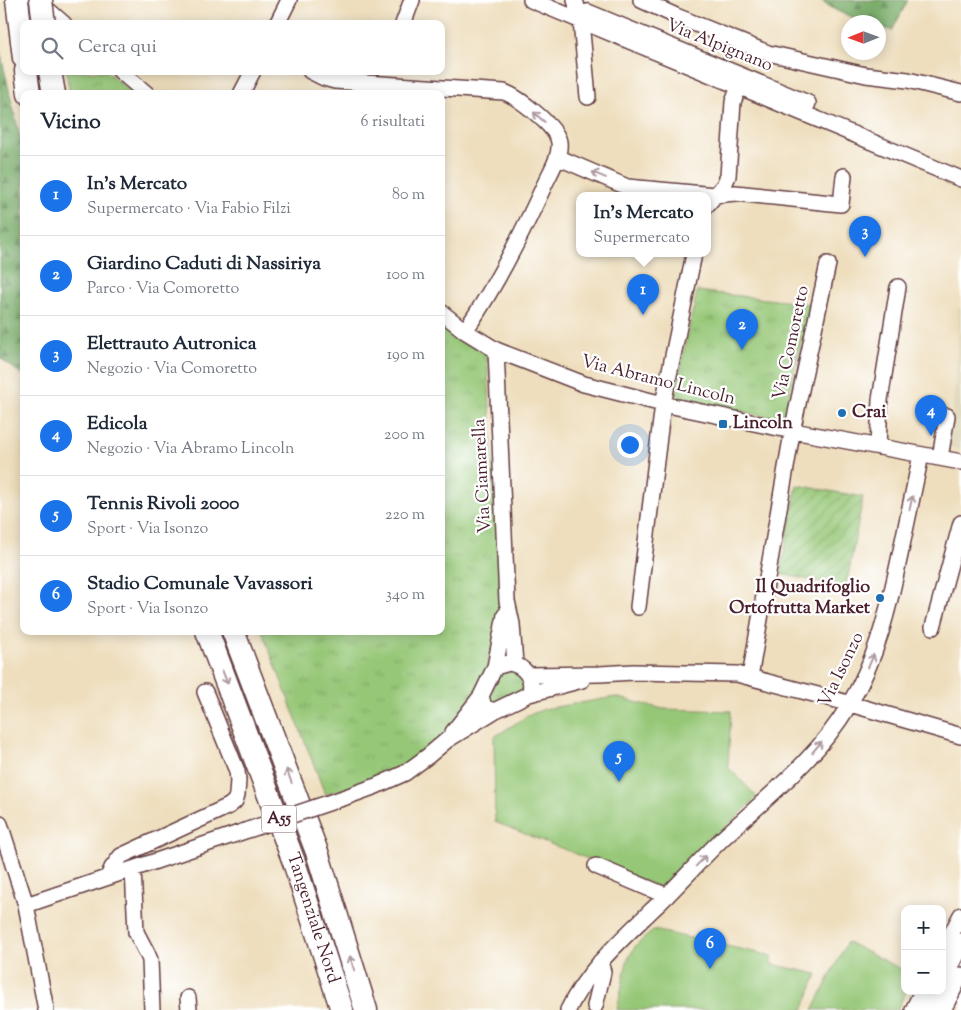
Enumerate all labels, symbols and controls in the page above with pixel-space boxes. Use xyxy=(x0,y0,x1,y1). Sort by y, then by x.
street label: Via Alpignano xyxy=(662,13,776,79)
north arrow xyxy=(841,15,886,60)
search box xyxy=(20,20,445,75)
icon: search xyxy=(38,34,66,62)
text: Cerca qui xyxy=(78,34,157,61)
text: Vicino xyxy=(40,108,101,138)
text: 6 risultati xyxy=(361,111,425,134)
one-way arrow xyxy=(532,111,545,122)
one-way arrow xyxy=(592,169,607,179)
text: In's Mercato xyxy=(87,171,187,198)
text: 1 xyxy=(53,184,59,207)
text: 80 m xyxy=(392,184,425,207)
popup xyxy=(576,192,711,257)
text: Supermercato · Via Fabio Filzi xyxy=(87,198,291,221)
text: In's Mercato xyxy=(593,200,694,227)
pin: 3 xyxy=(849,216,881,257)
text: Supermercato xyxy=(593,227,690,250)
text: Giardino Caduti di Nassiriya xyxy=(87,251,321,278)
text: 2 xyxy=(52,264,60,287)
text: 100 m xyxy=(386,264,425,287)
pin: 1 xyxy=(627,274,659,315)
text: Parco · Via Comoretto xyxy=(87,278,239,301)
street label: Via Comoretto xyxy=(767,283,817,403)
pin: 2 xyxy=(726,309,758,350)
text: Elettrauto Autronica xyxy=(87,331,256,358)
text: 3 xyxy=(53,344,59,367)
text: 190 m xyxy=(387,344,425,367)
street label: Via Abramo Lincoln xyxy=(578,349,738,413)
text: Negozio · Via Comoretto xyxy=(87,358,257,381)
pin: 4 xyxy=(915,395,947,436)
place label: Crai xyxy=(852,400,887,426)
marker: Crai xyxy=(836,407,848,419)
text: Edicola xyxy=(87,411,147,438)
place label: Lincoln xyxy=(733,411,793,437)
street label: Via Ciamarella xyxy=(467,418,499,534)
marker: Lincoln xyxy=(717,418,729,430)
text: 4 xyxy=(52,424,60,447)
text: 200 m xyxy=(384,424,425,447)
your location xyxy=(617,432,643,458)
text: Negozio · Via Abramo Lincoln xyxy=(87,438,294,461)
text: Tennis Rivoli 2000 xyxy=(87,491,239,518)
one-way arrow xyxy=(907,496,916,512)
text: 5 xyxy=(53,504,59,527)
text: 220 m xyxy=(385,504,425,527)
text: Sport · Via Isonzo xyxy=(87,518,208,541)
text: Stadio Comunale Vavassori xyxy=(87,571,313,598)
place label: Il Quadrifoglio Ortofrutta Market xyxy=(729,575,871,622)
text: 6 xyxy=(52,584,60,607)
text: 340 m xyxy=(386,584,425,607)
marker: Il Quadrifoglio Ortofrutta Market xyxy=(874,592,886,604)
text: Sport · Via Isonzo xyxy=(87,598,208,621)
street label: Via Isonzo xyxy=(813,628,871,712)
one-way arrow xyxy=(867,654,876,669)
one-way arrow xyxy=(221,668,230,684)
pin: 5 xyxy=(603,741,635,782)
one-way arrow xyxy=(811,741,823,754)
one-way arrow xyxy=(284,769,293,785)
road number: A55 xyxy=(262,806,296,832)
street label: Tangenziale Nord xyxy=(279,849,346,987)
one-way arrow xyxy=(695,854,707,867)
map controls xyxy=(901,905,946,995)
button: + xyxy=(901,905,946,950)
pin: 6 xyxy=(694,928,726,969)
button: − xyxy=(901,950,946,995)
one-way arrow xyxy=(347,956,357,972)

